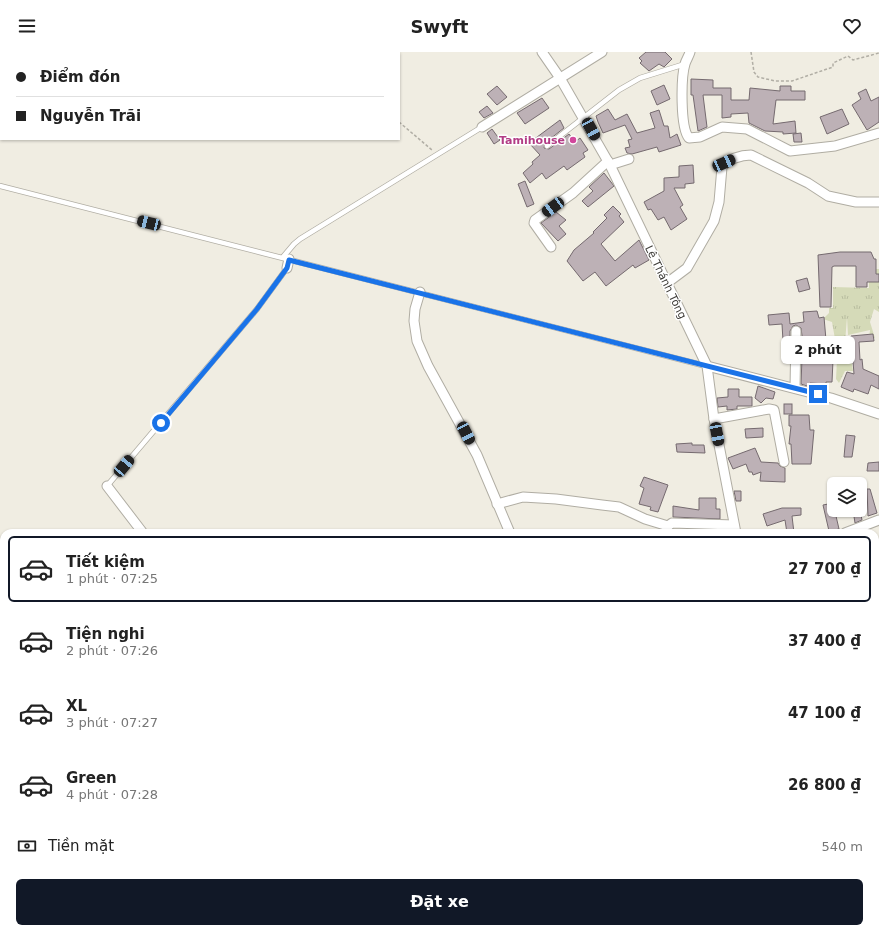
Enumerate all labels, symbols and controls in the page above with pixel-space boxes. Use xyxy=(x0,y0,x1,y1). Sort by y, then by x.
icon: menu xyxy=(16,15,38,37)
icon: heart xyxy=(841,15,863,37)
text: Swyft xyxy=(411,16,468,37)
text: Điểm đón xyxy=(40,68,120,86)
text: Nguyễn Trãi xyxy=(40,107,141,125)
car xyxy=(580,116,602,142)
place label: Tamihouse xyxy=(499,134,565,147)
marker: Tamihouse xyxy=(568,135,578,145)
car xyxy=(711,153,737,173)
car xyxy=(540,195,566,219)
car xyxy=(136,214,162,232)
street label: Lê Thánh Tông xyxy=(642,243,689,321)
callout: 2 phút xyxy=(781,336,855,364)
text: 2 phút xyxy=(794,342,842,357)
route end xyxy=(809,385,827,403)
route start xyxy=(152,414,170,432)
car xyxy=(455,420,477,446)
car xyxy=(709,421,725,447)
car xyxy=(112,453,136,479)
map controls xyxy=(827,477,867,517)
button: layers xyxy=(827,477,867,517)
icon: car xyxy=(18,551,54,587)
text: Tiết kiệm xyxy=(66,553,145,571)
text: 27 700 ₫ xyxy=(788,560,861,578)
text: 1 phút · 07:25 xyxy=(66,571,158,586)
icon: car xyxy=(18,623,54,659)
text: Tiện nghi xyxy=(66,625,145,643)
text: 37 400 ₫ xyxy=(788,632,861,650)
text: 2 phút · 07:26 xyxy=(66,643,158,658)
icon: car xyxy=(18,695,54,731)
text: XL xyxy=(66,697,87,715)
text: 47 100 ₫ xyxy=(788,704,861,722)
text: 3 phút · 07:27 xyxy=(66,715,158,730)
icon: car xyxy=(18,767,54,803)
text: Green xyxy=(66,769,117,787)
text: 26 800 ₫ xyxy=(788,776,861,794)
text: 4 phút · 07:28 xyxy=(66,787,158,802)
icon: cash xyxy=(16,835,38,857)
text: Tiền mặt xyxy=(48,837,114,855)
text: 540 m xyxy=(821,839,863,854)
button: Đặt xe xyxy=(16,879,863,925)

